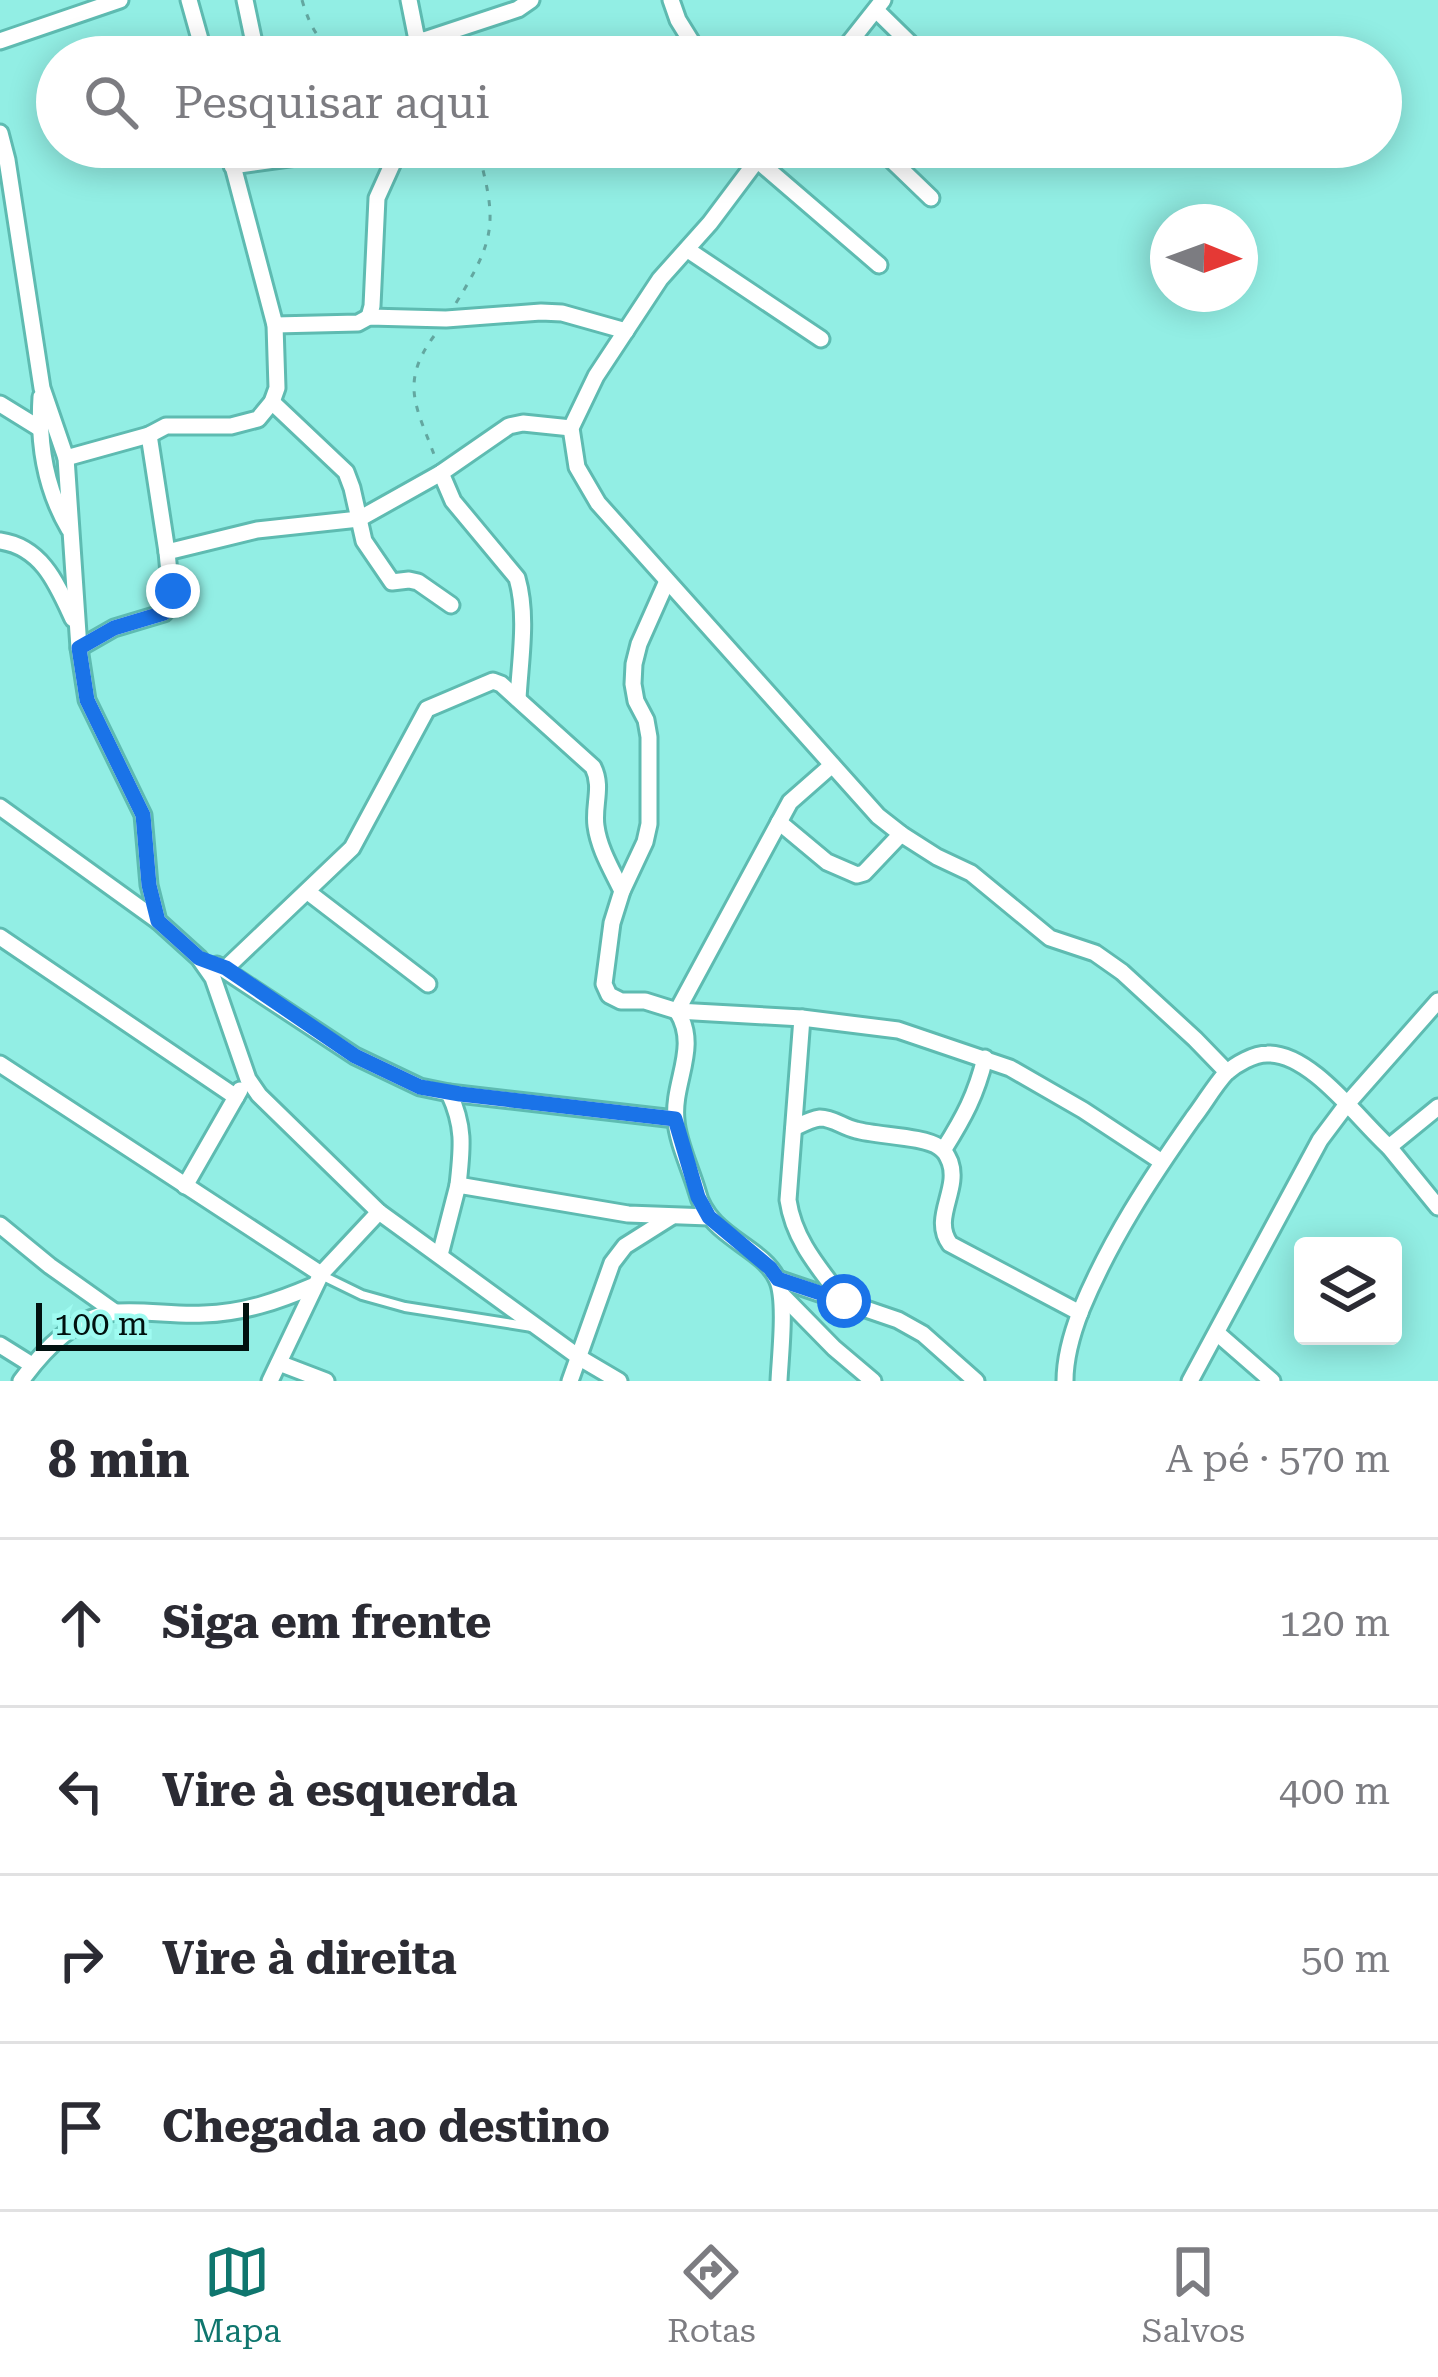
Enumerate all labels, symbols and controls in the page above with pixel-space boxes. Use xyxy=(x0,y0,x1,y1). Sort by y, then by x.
search box xyxy=(36,36,1402,168)
icon: search xyxy=(78,69,144,135)
text: Pesquisar aqui xyxy=(174,76,490,129)
north arrow xyxy=(1150,204,1258,312)
route end xyxy=(146,564,200,618)
map controls xyxy=(1294,1237,1402,1345)
button: layers xyxy=(1294,1237,1402,1345)
route start xyxy=(817,1274,871,1328)
scale bar xyxy=(36,1297,249,1350)
text: 100 m xyxy=(54,1304,148,1343)
text: 8 min xyxy=(48,1430,190,1489)
text: A pé · 570 m xyxy=(1165,1436,1390,1482)
icon: ahead xyxy=(48,1590,114,1656)
text: Siga em frente xyxy=(162,1596,492,1649)
text: 120 m xyxy=(1279,1600,1390,1646)
icon: left xyxy=(48,1758,114,1824)
text: Vire à esquerda xyxy=(162,1764,518,1817)
text: 400 m xyxy=(1279,1768,1390,1814)
icon: right xyxy=(48,1926,114,1992)
text: Vire à direita xyxy=(162,1932,457,1985)
text: 50 m xyxy=(1301,1936,1390,1982)
icon: arrive xyxy=(48,2094,114,2160)
text: Chegada ao destino xyxy=(162,2100,610,2153)
tab: Mapa xyxy=(193,2239,281,2350)
tab: Rotas xyxy=(667,2239,756,2350)
tab: Salvos xyxy=(1142,2239,1245,2350)

